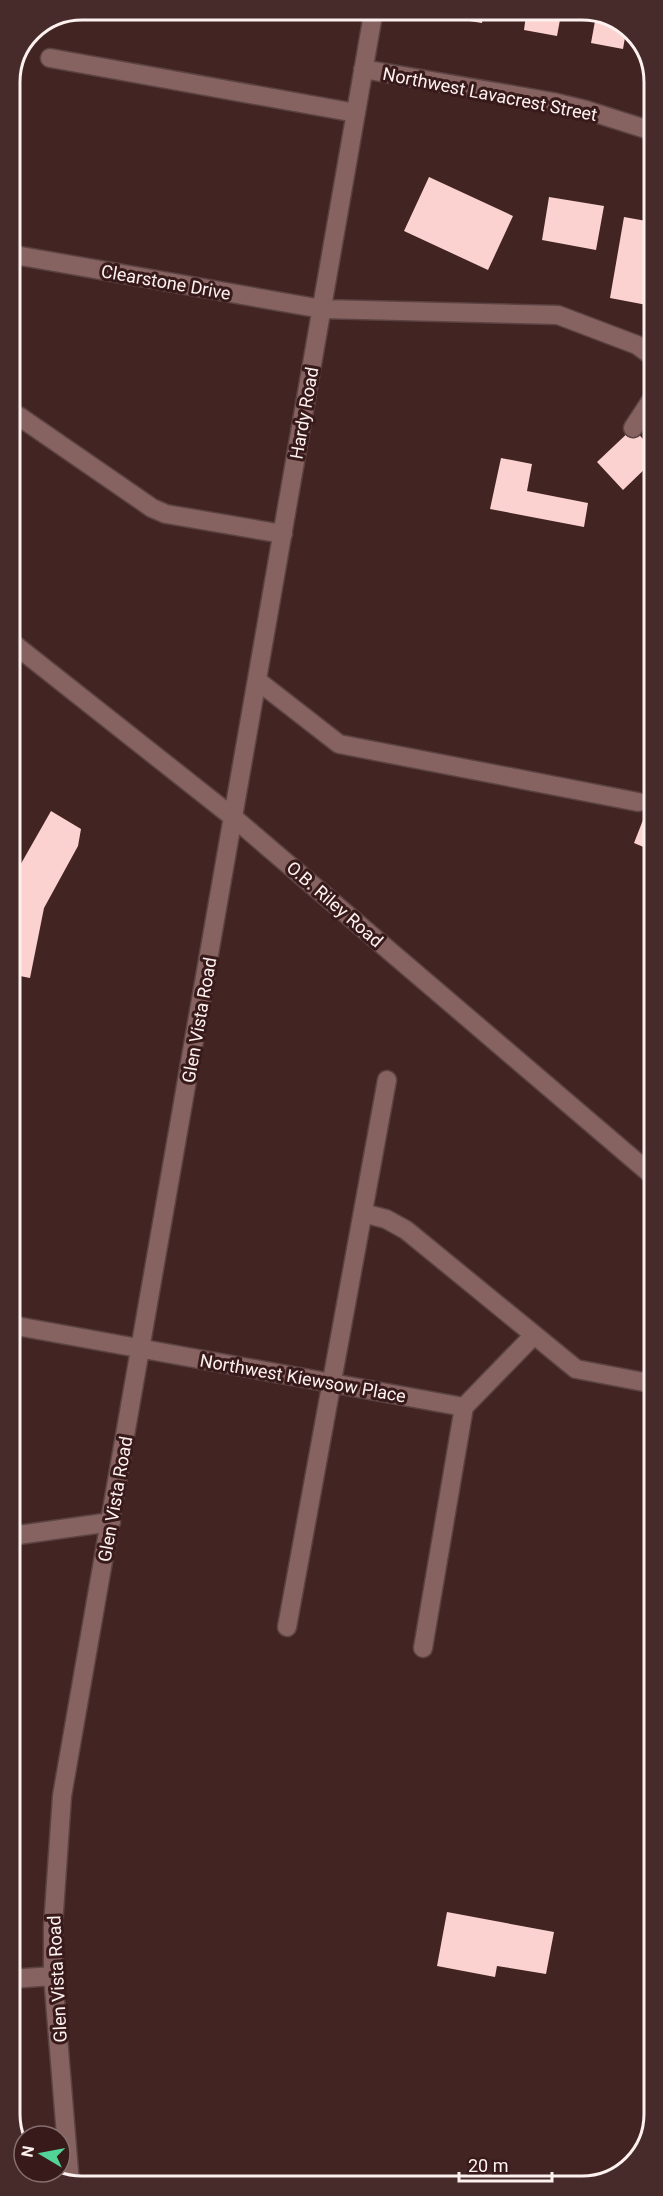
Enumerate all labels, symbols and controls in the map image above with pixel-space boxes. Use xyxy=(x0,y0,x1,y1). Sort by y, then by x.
street label: Northwest Lavacrest Street xyxy=(381,63,599,125)
street label: Clearstone Drive xyxy=(100,260,232,304)
street label: Hardy Road xyxy=(286,365,322,461)
street label: O.B. Riley Road xyxy=(283,857,387,951)
street label: Glen Vista Road xyxy=(178,956,220,1084)
street label: Northwest Kiewsow Place xyxy=(198,1350,408,1406)
street label: Glen Vista Road xyxy=(94,1435,136,1563)
street label: Glen Vista Road xyxy=(43,1915,71,2043)
north arrow xyxy=(12,2124,72,2184)
text: N xyxy=(17,2144,38,2159)
scale bar xyxy=(459,2145,552,2183)
text: 20 m xyxy=(468,2155,508,2176)

